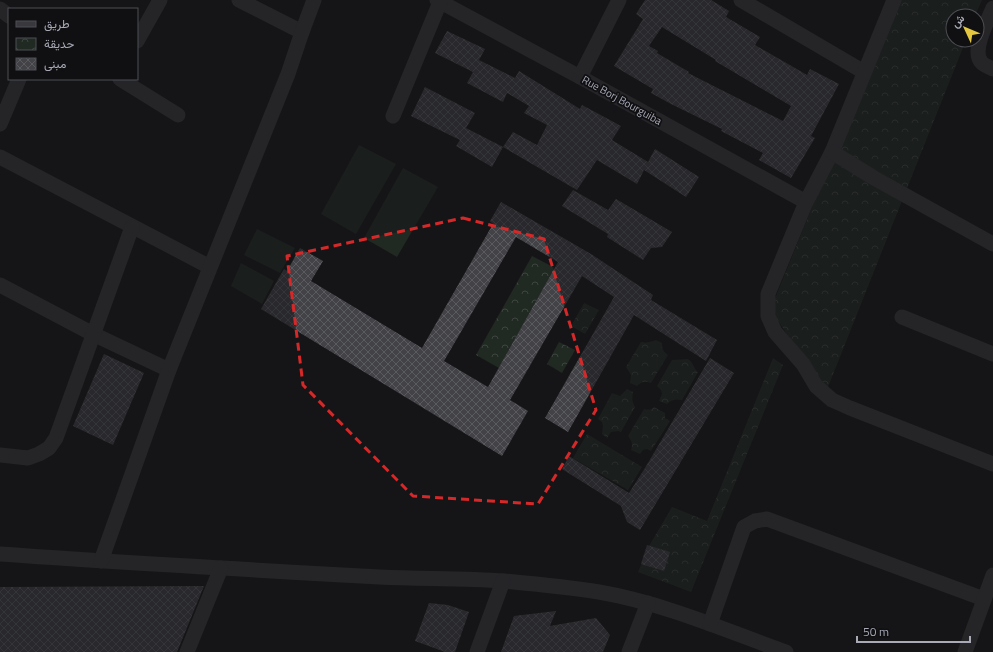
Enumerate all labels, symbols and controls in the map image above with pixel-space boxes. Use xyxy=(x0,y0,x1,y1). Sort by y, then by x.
legend xyxy=(8,8,138,80)
north arrow xyxy=(945,8,985,48)
text: ش xyxy=(947,11,968,31)
text: طريق xyxy=(44,14,70,33)
text: حديقة xyxy=(44,34,74,53)
text: مبنى xyxy=(44,54,66,73)
street label: Rue Borj Bourguiba xyxy=(579,71,665,129)
scale bar xyxy=(857,618,970,644)
text: 50 m xyxy=(863,622,889,641)

